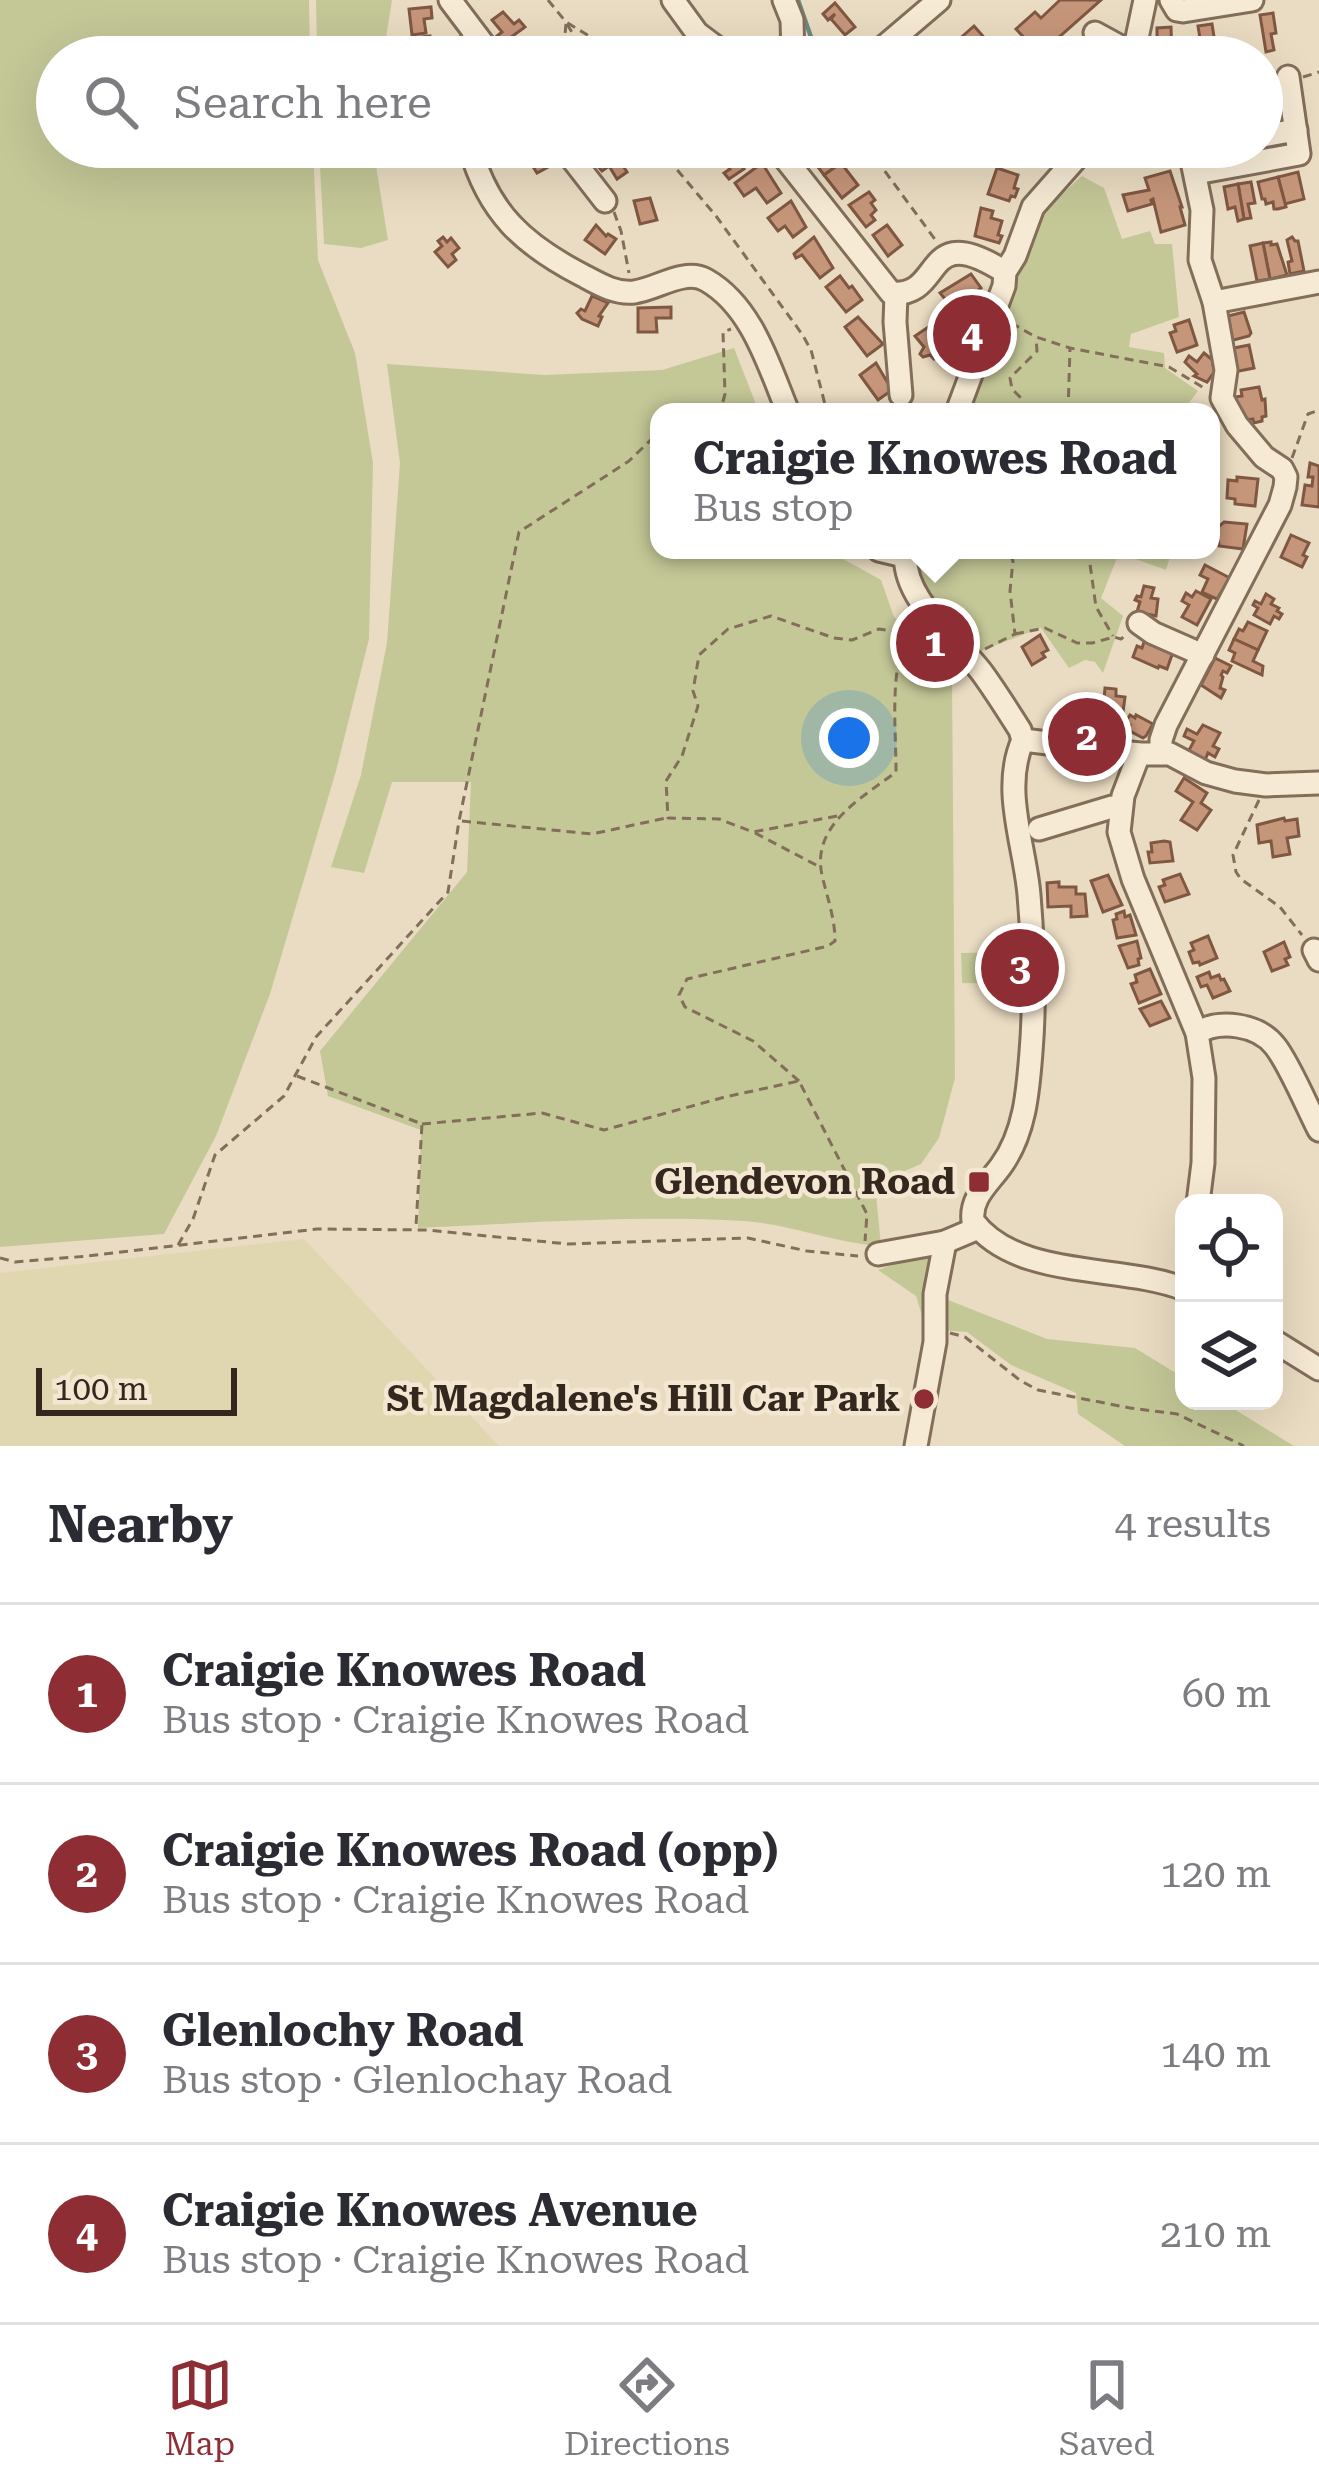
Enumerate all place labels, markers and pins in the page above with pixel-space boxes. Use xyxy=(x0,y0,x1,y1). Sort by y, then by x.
pin: 4 xyxy=(933,289,1011,379)
pin: 1 xyxy=(896,598,974,688)
pin: 2 xyxy=(1048,692,1126,782)
pin: 3 xyxy=(981,923,1059,1013)
place label: Glendevon Road xyxy=(654,1161,955,1203)
marker: Glendevon Road xyxy=(966,1169,992,1195)
place label: St Magdalene's Hill Car Park xyxy=(386,1378,900,1420)
marker: St Magdalene's Hill Car Park xyxy=(911,1386,937,1412)

